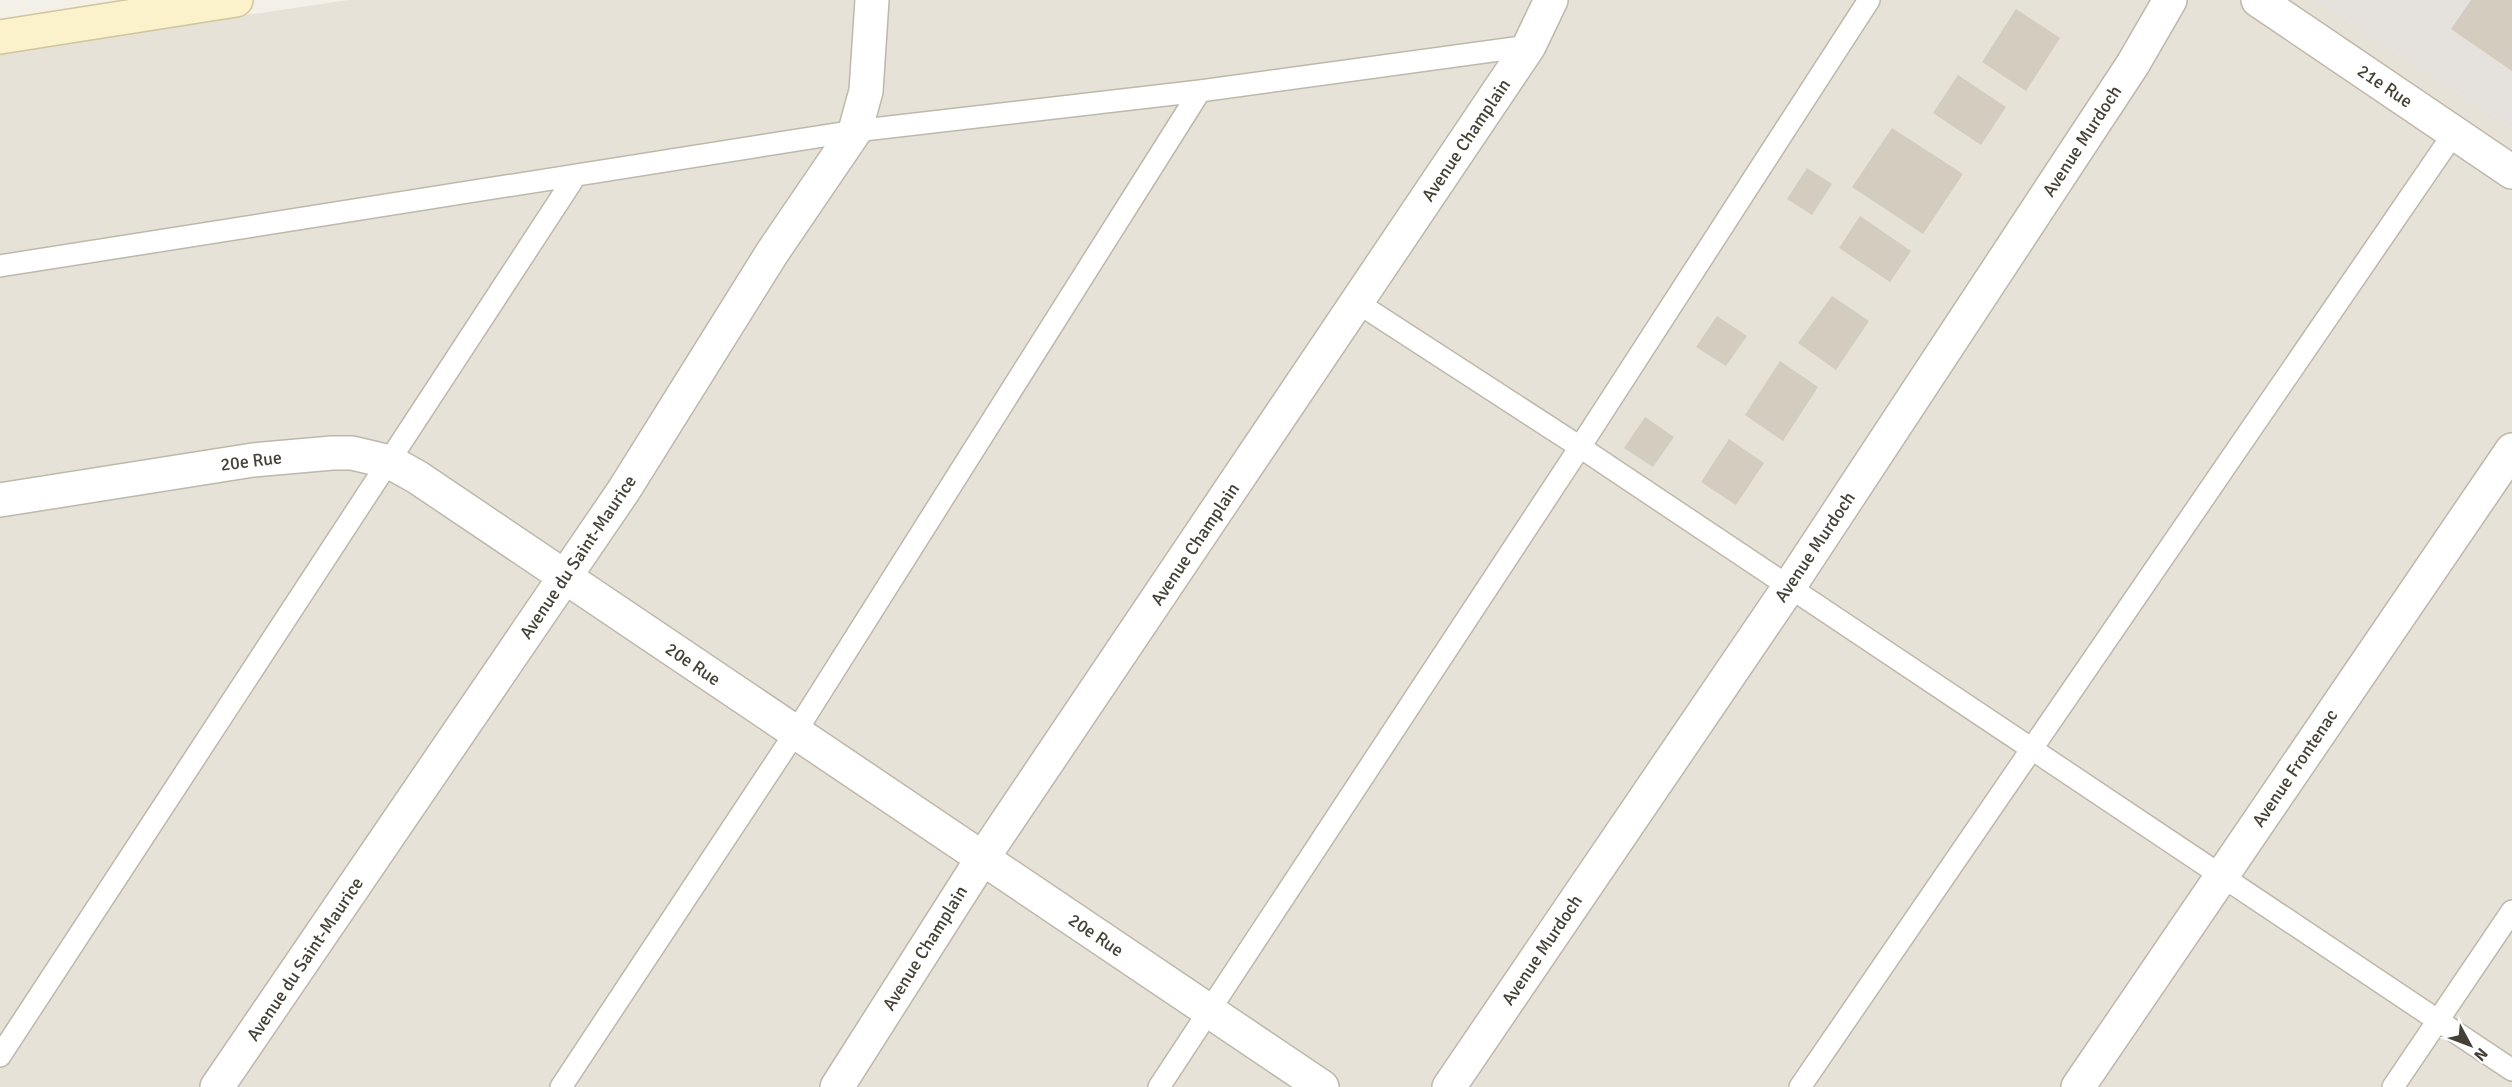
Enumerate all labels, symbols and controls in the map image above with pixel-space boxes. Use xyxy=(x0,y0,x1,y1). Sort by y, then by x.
street label: 21e Rue xyxy=(2353,60,2417,112)
street label: Avenue Champlain xyxy=(1417,75,1515,205)
street label: Avenue Murdoch xyxy=(2038,81,2126,201)
street label: 20e Rue xyxy=(219,446,283,476)
street label: Avenue du Saint-Maurice xyxy=(515,471,641,643)
street label: Avenue Champlain xyxy=(1146,479,1244,609)
street label: Avenue Murdoch xyxy=(1770,488,1860,606)
street label: 20e Rue xyxy=(661,638,725,690)
street label: Avenue Frontenac xyxy=(2248,705,2342,831)
street label: Avenue du Saint-Maurice xyxy=(242,873,368,1045)
street label: Avenue Champlain xyxy=(878,881,972,1015)
street label: Avenue Murdoch xyxy=(1497,891,1587,1009)
street label: 20e Rue xyxy=(1064,909,1128,961)
north arrow xyxy=(2440,1015,2500,1075)
text: N xyxy=(2469,1043,2492,1065)

